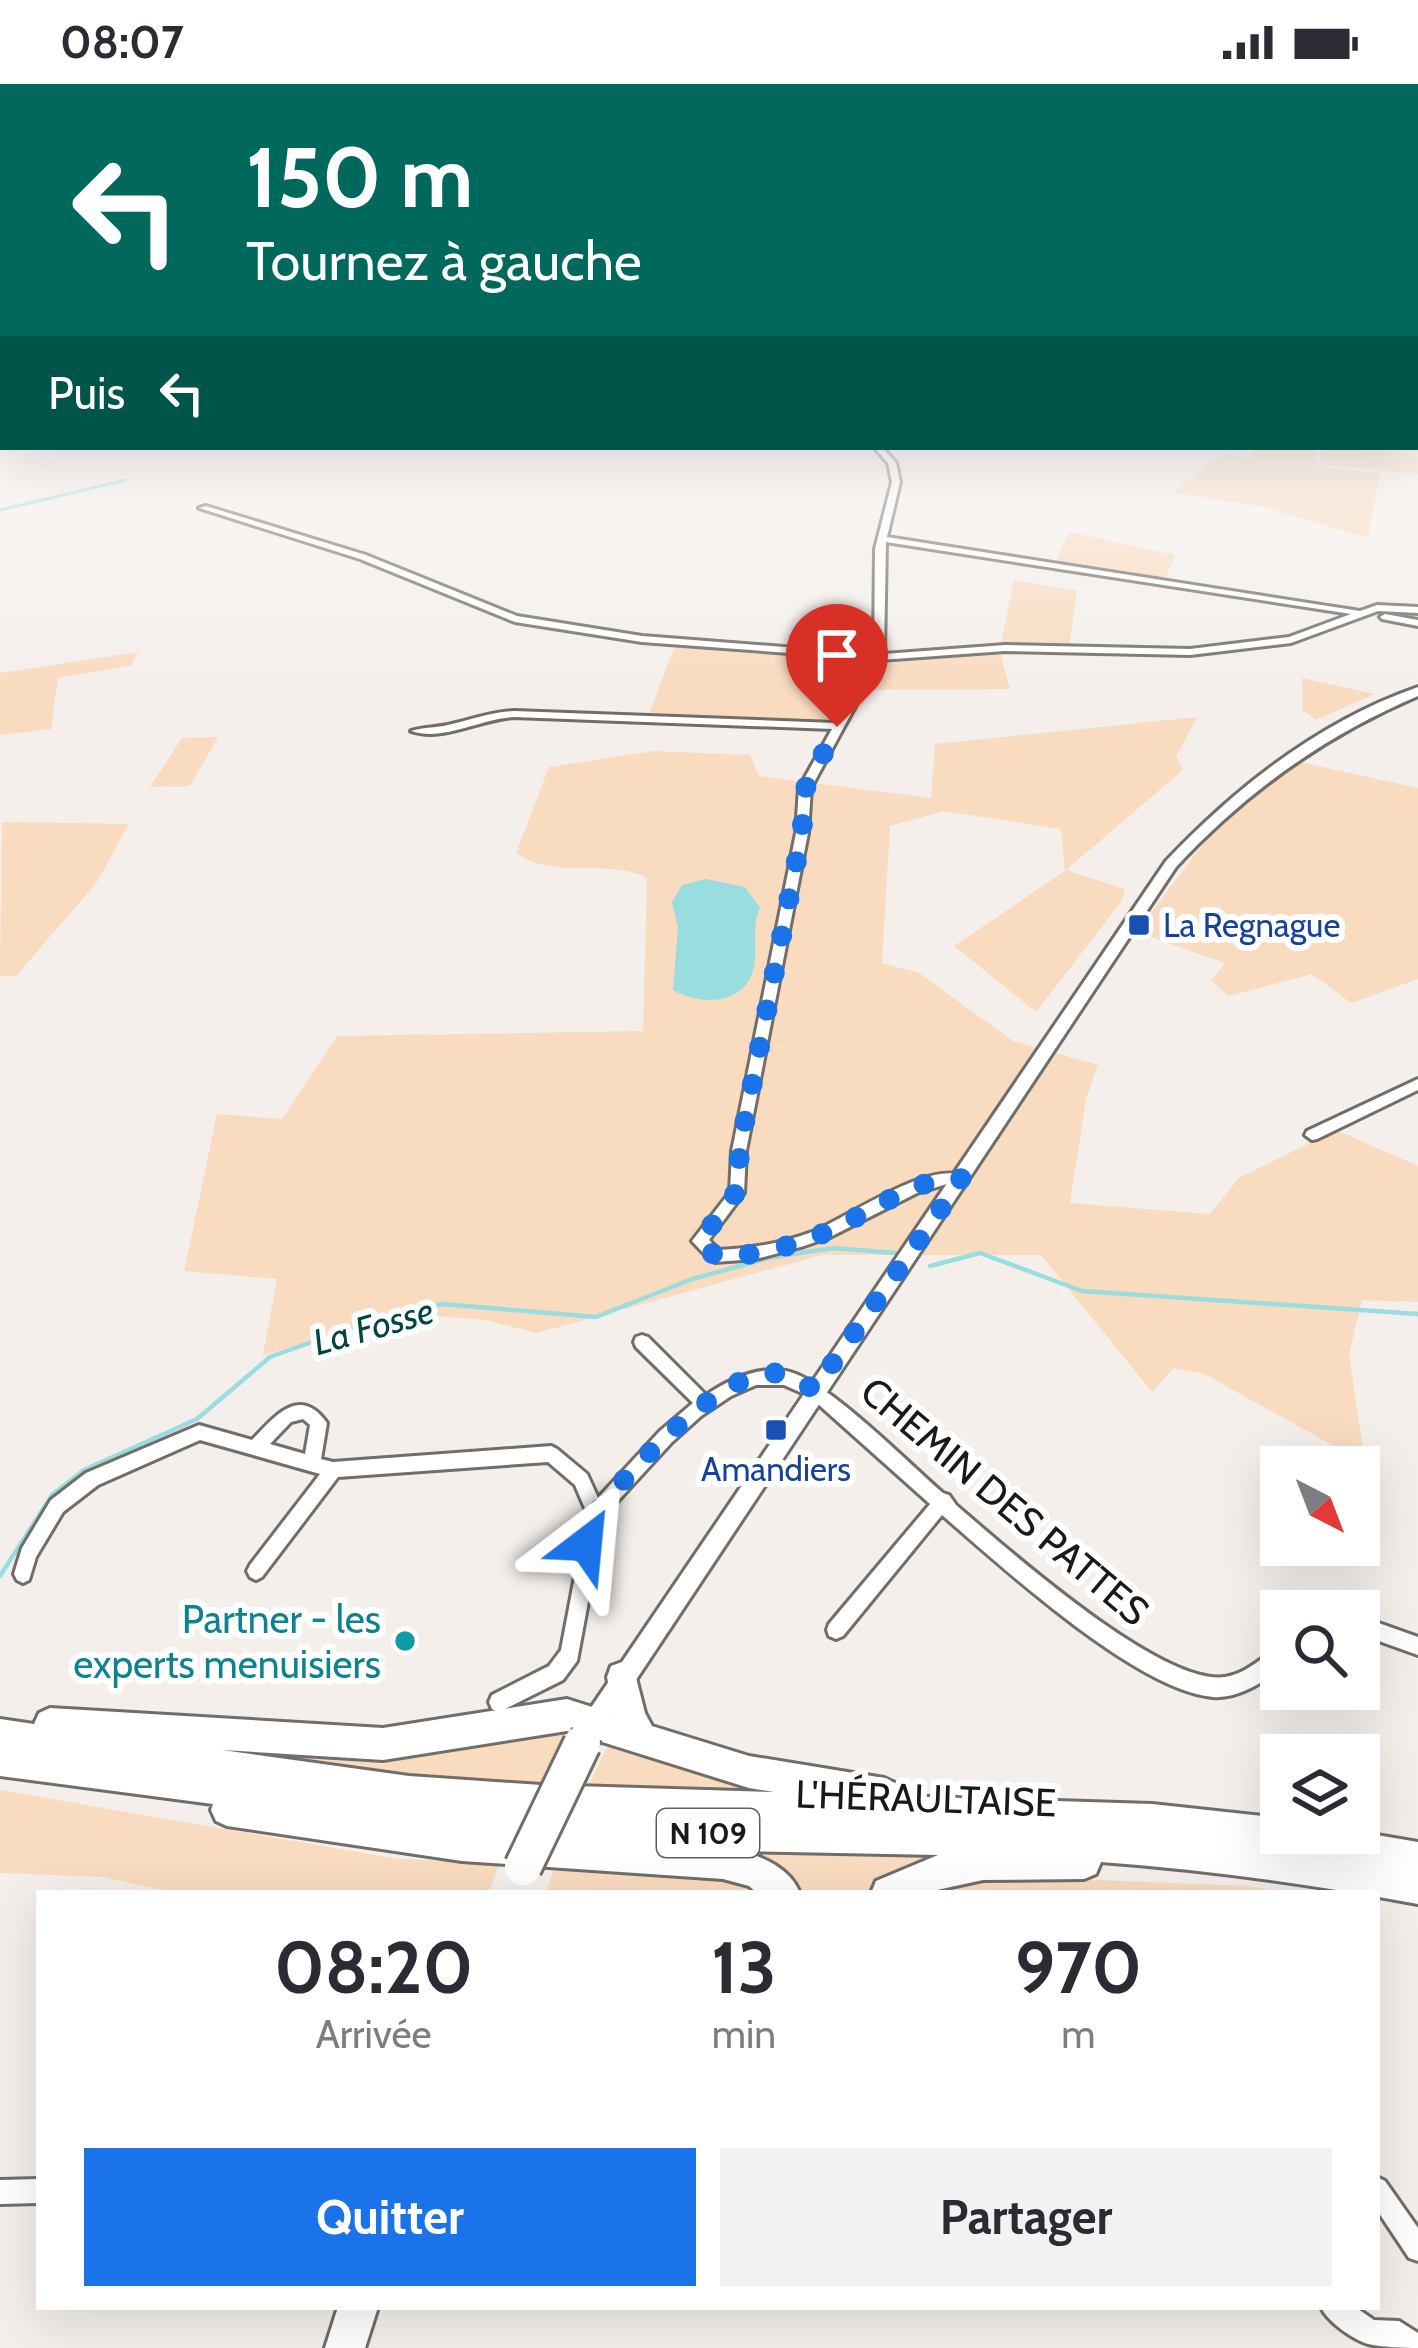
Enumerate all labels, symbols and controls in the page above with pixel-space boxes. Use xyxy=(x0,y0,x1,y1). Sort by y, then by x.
text: 08:07 xyxy=(60,15,184,69)
text: 150 m xyxy=(246,126,473,228)
icon: left xyxy=(48,132,204,288)
text: Tournez à gauche xyxy=(246,228,642,294)
icon: left xyxy=(149,360,215,426)
text: Puis xyxy=(48,366,125,420)
pin xyxy=(786,604,888,727)
icon: arrive xyxy=(804,622,870,688)
place label: La Regnague xyxy=(1163,905,1340,945)
marker: La Regnague xyxy=(1126,912,1152,938)
water label: La Fosse xyxy=(308,1288,438,1364)
street label: CHEMIN DES PATTES xyxy=(851,1367,1159,1635)
marker: Amandiers xyxy=(763,1417,789,1443)
north arrow xyxy=(1260,1446,1380,1566)
map controls xyxy=(1260,1446,1380,1854)
place label: Amandiers xyxy=(701,1449,851,1489)
position arrow xyxy=(523,1481,649,1607)
button: search xyxy=(1260,1590,1380,1710)
place label: Partner - les experts menuisiers xyxy=(73,1595,381,1688)
marker: Partner - les experts menuisiers xyxy=(392,1628,418,1654)
button: layers xyxy=(1260,1734,1380,1854)
street label: L'HÉRAULTAISE xyxy=(795,1769,1057,1827)
road number: N 109 xyxy=(657,1809,759,1857)
text: 08:20 xyxy=(274,1924,473,2011)
text: 13 xyxy=(711,1924,777,2011)
text: 970 xyxy=(1015,1924,1142,2011)
text: Arrivée xyxy=(316,2010,431,2058)
text: min xyxy=(712,2010,776,2058)
text: m xyxy=(1061,2010,1095,2058)
button: Quitter xyxy=(84,2148,696,2286)
button: Partager xyxy=(720,2148,1332,2286)

